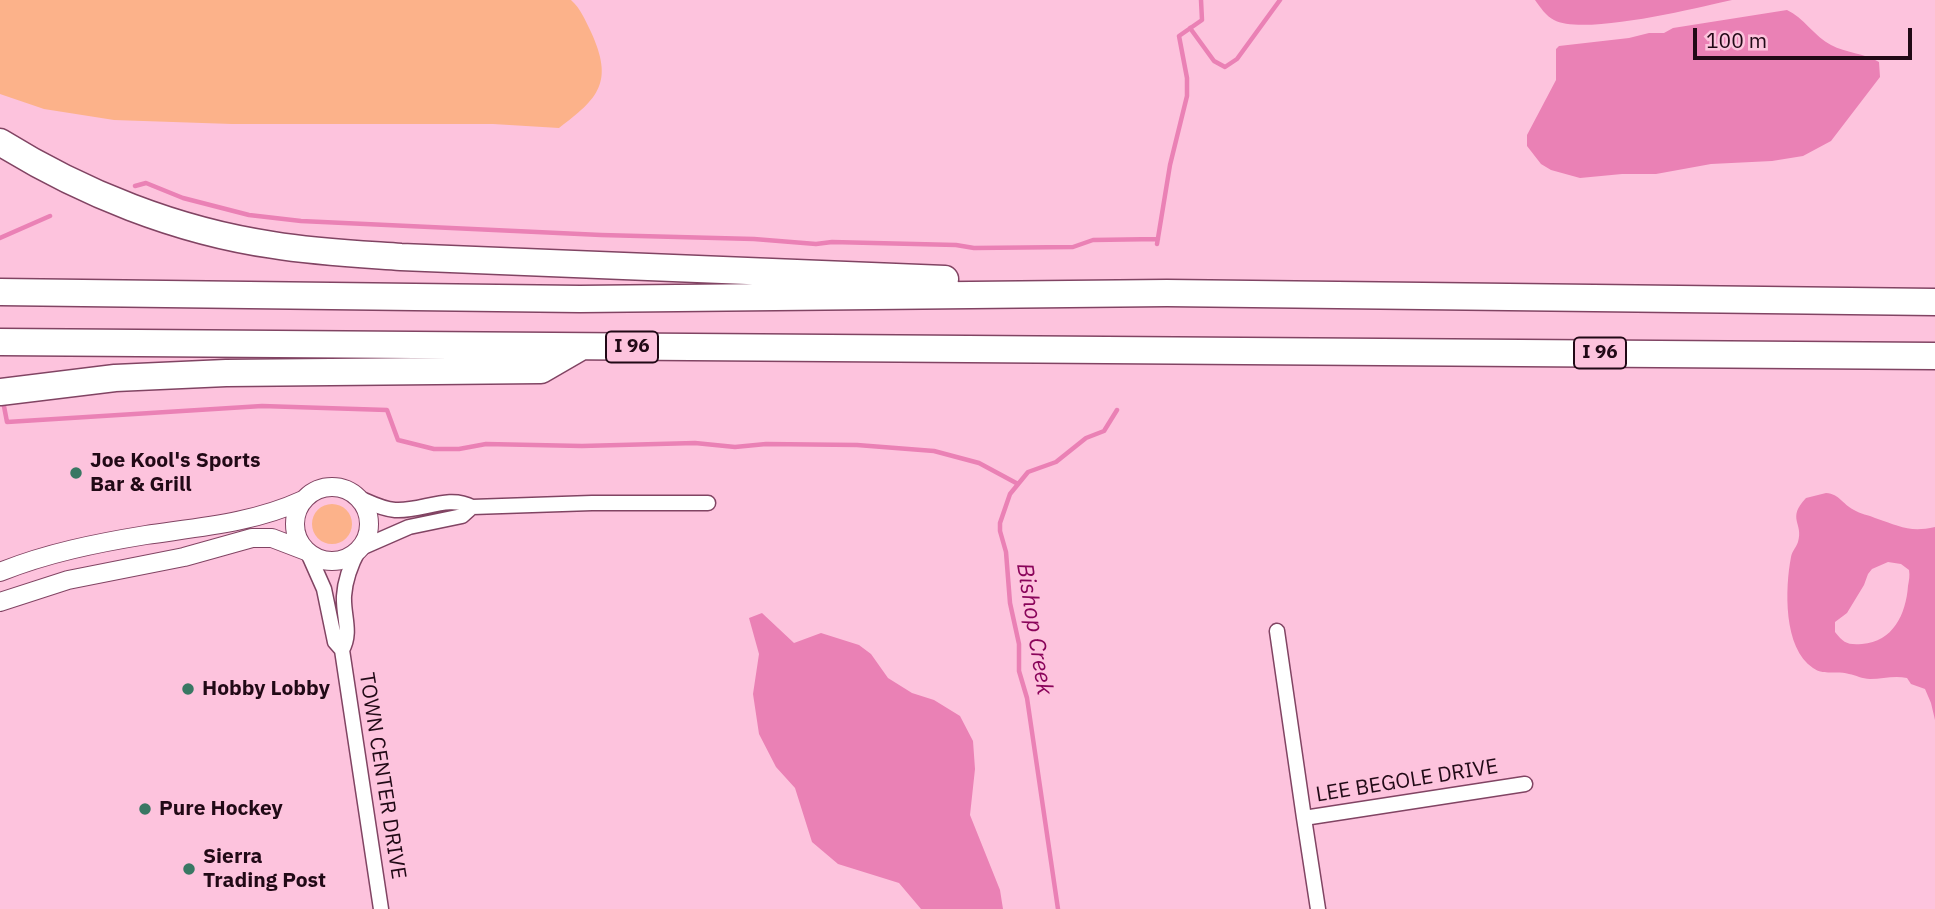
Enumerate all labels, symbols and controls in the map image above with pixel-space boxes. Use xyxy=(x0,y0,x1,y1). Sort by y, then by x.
scale bar xyxy=(1697,14,1916,58)
text: 100 m xyxy=(1706,26,1767,54)
road number: I 96 xyxy=(606,332,658,362)
road number: I 96 xyxy=(1574,338,1626,368)
place label: Joe Kool's Sports Bar & Grill xyxy=(90,448,261,498)
marker: Joe Kool's Sports Bar & Grill xyxy=(68,465,84,481)
water label: Bishop Creek xyxy=(1010,561,1058,697)
street label: TOWN CENTER DRIVE xyxy=(353,671,411,881)
place label: Hobby Lobby xyxy=(202,676,330,702)
marker: Hobby Lobby xyxy=(180,681,196,697)
street label: LEE BEGOLE DRIVE xyxy=(1314,754,1500,808)
place label: Pure Hockey xyxy=(159,796,283,822)
marker: Pure Hockey xyxy=(137,801,153,817)
place label: Sierra Trading Post xyxy=(203,844,326,894)
marker: Sierra Trading Post xyxy=(181,861,197,877)

